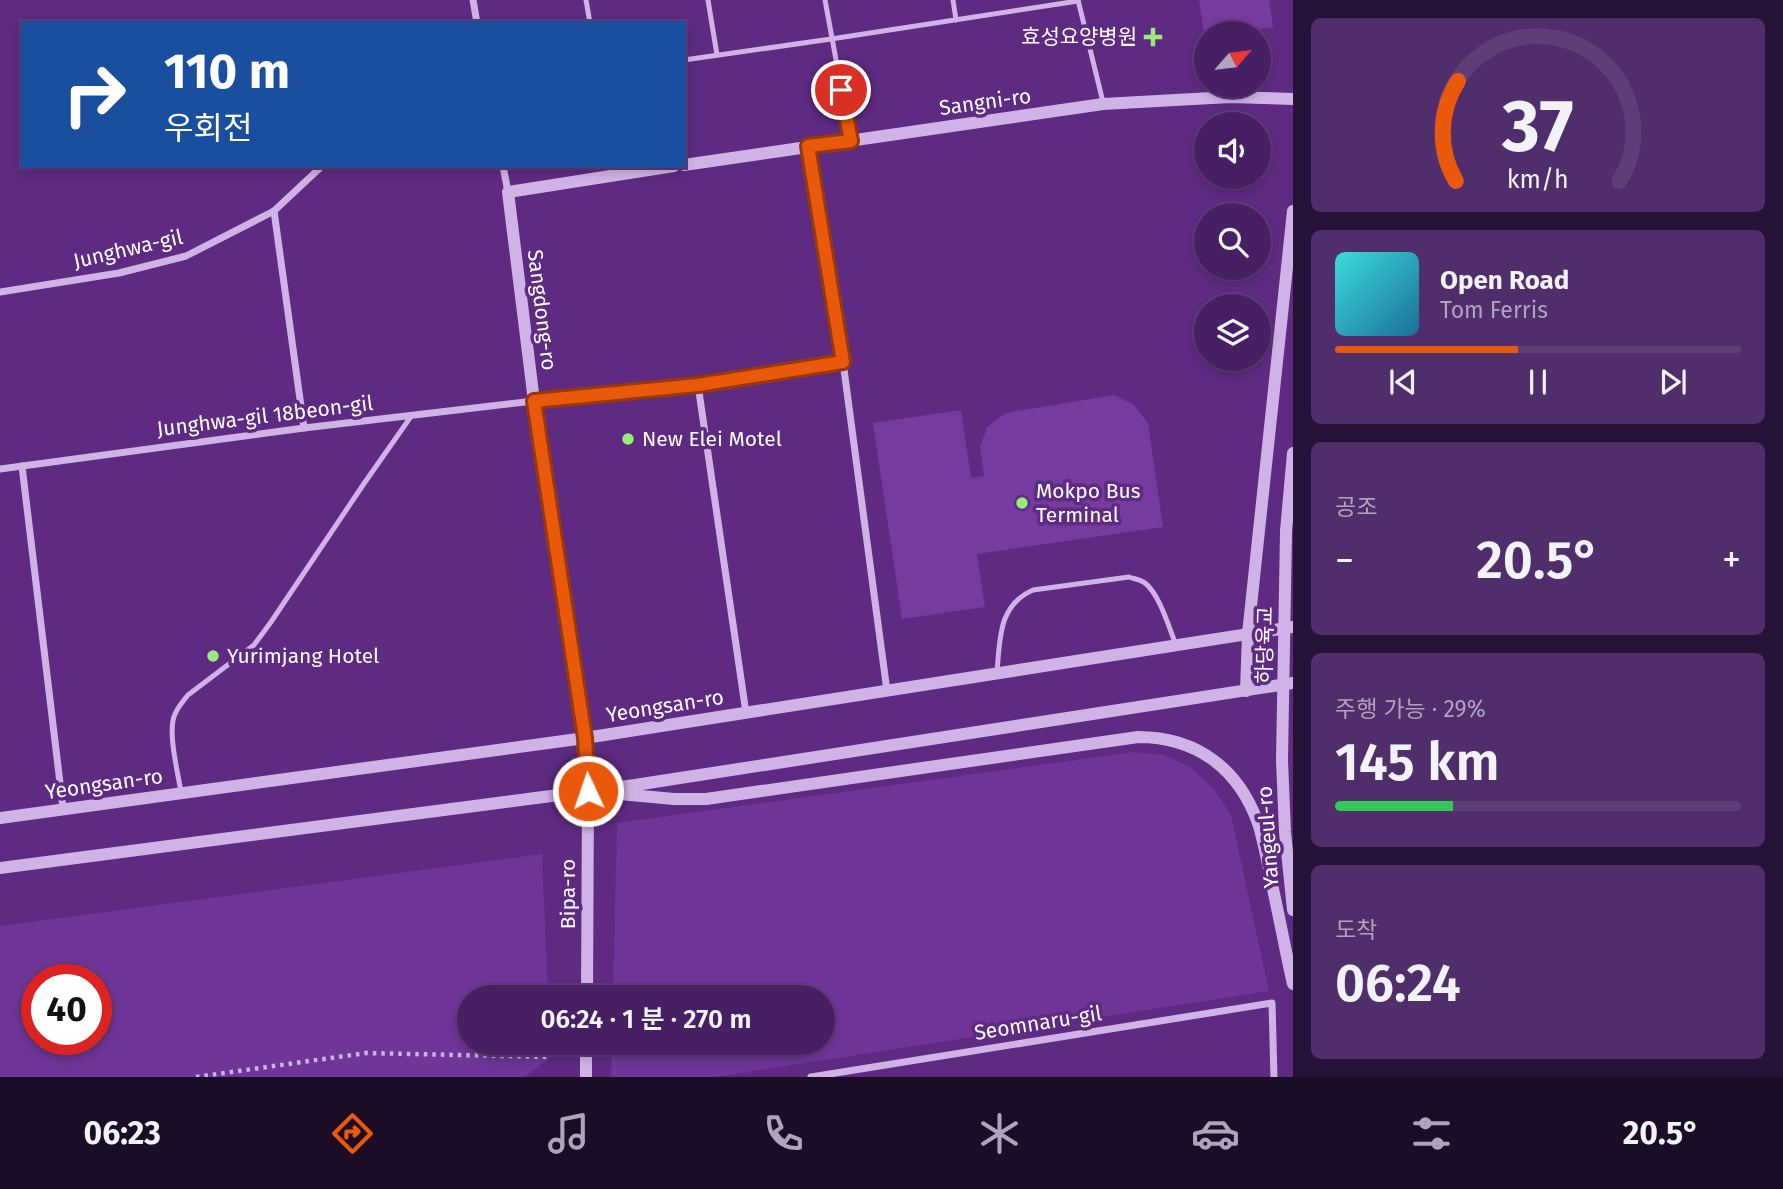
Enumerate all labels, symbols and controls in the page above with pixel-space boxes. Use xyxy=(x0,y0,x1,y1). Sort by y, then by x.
north arrow xyxy=(1194,21,1270,98)
map controls xyxy=(1194,21,1271,371)
place label: 효성요양병원 xyxy=(1021,24,1137,50)
marker: 효성요양병원 xyxy=(1143,27,1163,47)
text: 110 m xyxy=(164,42,290,101)
icon: right xyxy=(49,49,140,140)
pin xyxy=(811,60,871,120)
icon: arrive xyxy=(822,71,860,109)
street label: Sangni-ro xyxy=(937,83,1033,121)
text: 37 xyxy=(1501,83,1574,170)
text: 우회전 xyxy=(164,109,252,147)
button: sound xyxy=(1194,112,1271,189)
text: km/h xyxy=(1507,165,1569,195)
button: search xyxy=(1194,203,1271,280)
street label: Junghwa-gil xyxy=(71,224,185,274)
street label: Sangdong-ro xyxy=(522,248,562,372)
text: Open Road xyxy=(1440,265,1569,296)
button: layers xyxy=(1194,294,1271,371)
text: Tom Ferris xyxy=(1440,296,1548,324)
icon: previous xyxy=(1384,363,1422,401)
icon: pause xyxy=(1519,363,1557,401)
icon: next xyxy=(1654,363,1692,401)
street label: Junghwa-gil 18beon-gil xyxy=(155,390,375,442)
place label: New Elei Motel xyxy=(642,426,782,452)
marker: New Elei Motel xyxy=(620,431,636,447)
place label: Mokpo Bus Terminal xyxy=(1036,478,1141,528)
text: 공조 xyxy=(1335,493,1377,521)
marker: Mokpo Bus Terminal xyxy=(1014,495,1030,511)
text: 20.5° xyxy=(1476,529,1600,592)
text: − xyxy=(1335,537,1354,583)
text: + xyxy=(1722,537,1741,583)
street label: 하당육교 xyxy=(1251,606,1279,684)
place label: Yurimjang Hotel xyxy=(227,643,379,669)
marker: Yurimjang Hotel xyxy=(205,648,221,664)
street label: Yeongsan-ro xyxy=(604,684,726,728)
text: 주행 가능 · 29% xyxy=(1335,695,1486,723)
text: 145 km xyxy=(1335,731,1500,794)
position arrow xyxy=(551,754,625,828)
street label: Yeongsan-ro xyxy=(43,763,165,805)
street label: Yangeul-ro xyxy=(1251,785,1285,889)
street label: Bipa-ro xyxy=(555,859,581,929)
text: 도착 xyxy=(1335,916,1377,944)
text: 06:24 xyxy=(1335,952,1461,1015)
speed limit sign: 40 xyxy=(21,964,112,1055)
street label: Seomnaru-gil xyxy=(972,1000,1104,1046)
text: 06:24 · 1 분 · 270 m xyxy=(540,1004,752,1035)
icon: directions xyxy=(328,1109,377,1158)
icon: music xyxy=(544,1109,593,1158)
icon: phone xyxy=(759,1109,808,1158)
icon: climate xyxy=(975,1109,1024,1158)
icon: car xyxy=(1191,1109,1240,1158)
icon: filters xyxy=(1407,1109,1456,1158)
text: 06:23 xyxy=(83,1114,161,1152)
text: 20.5° xyxy=(1623,1114,1699,1152)

